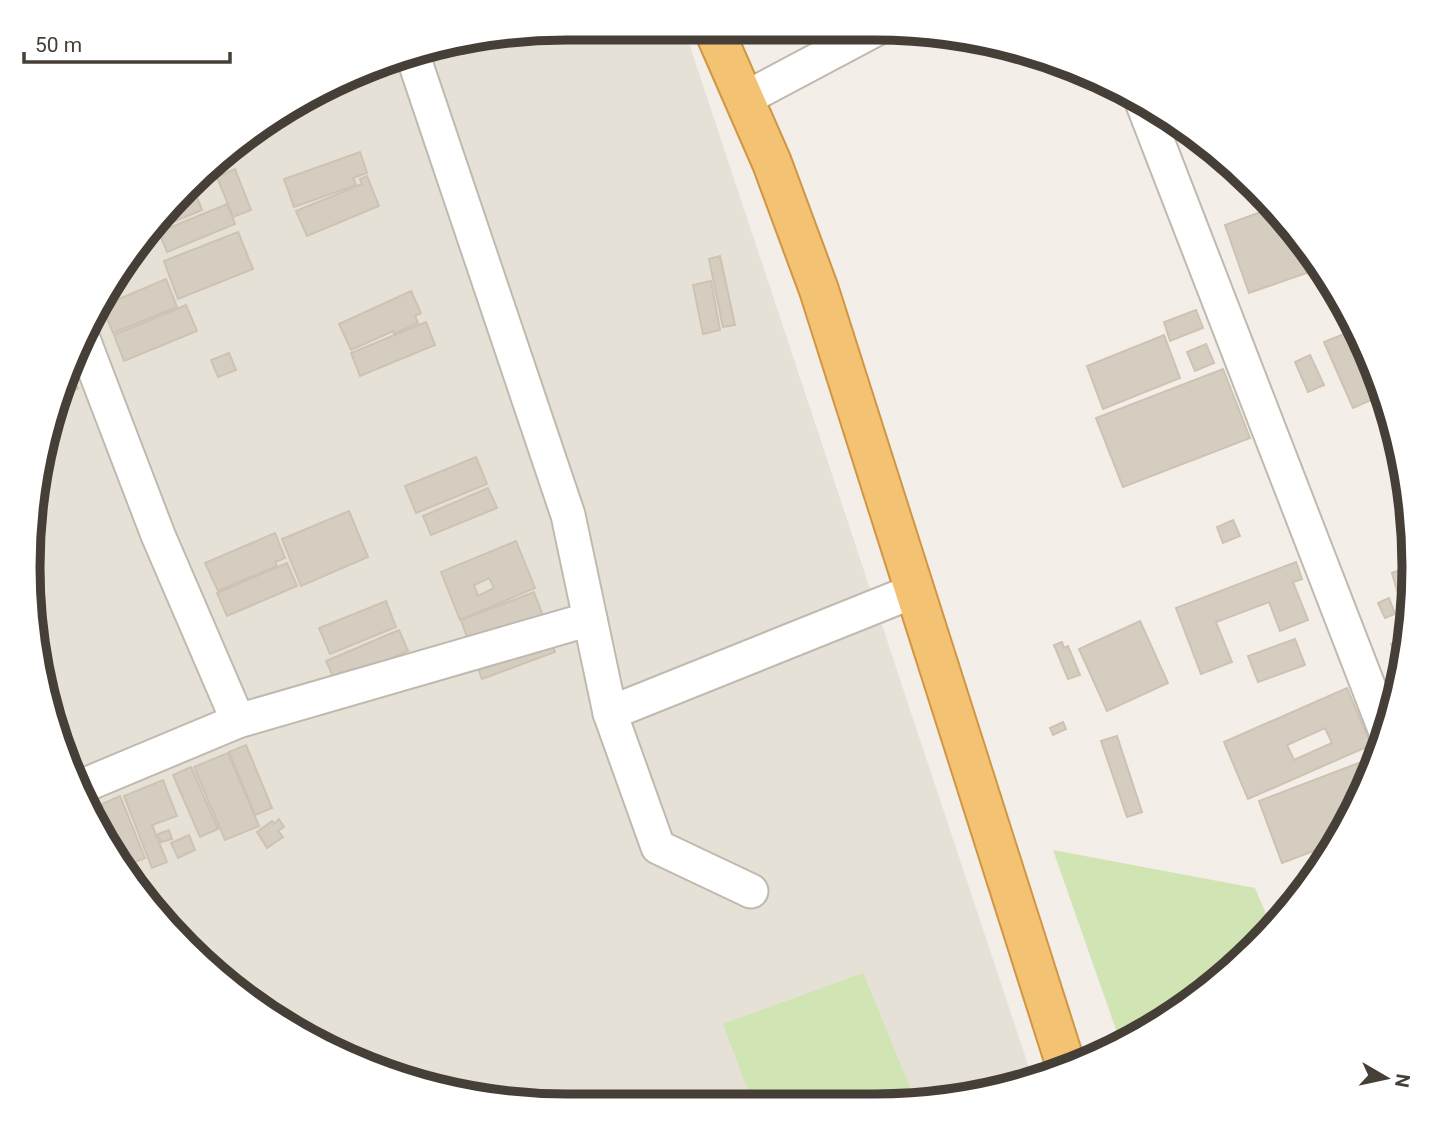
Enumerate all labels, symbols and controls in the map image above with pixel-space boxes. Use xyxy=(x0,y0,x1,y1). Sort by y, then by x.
scale bar xyxy=(24,21,231,65)
text: 50 m xyxy=(35,33,82,57)
north arrow xyxy=(1351,1043,1421,1113)
text: N xyxy=(1390,1072,1415,1089)

